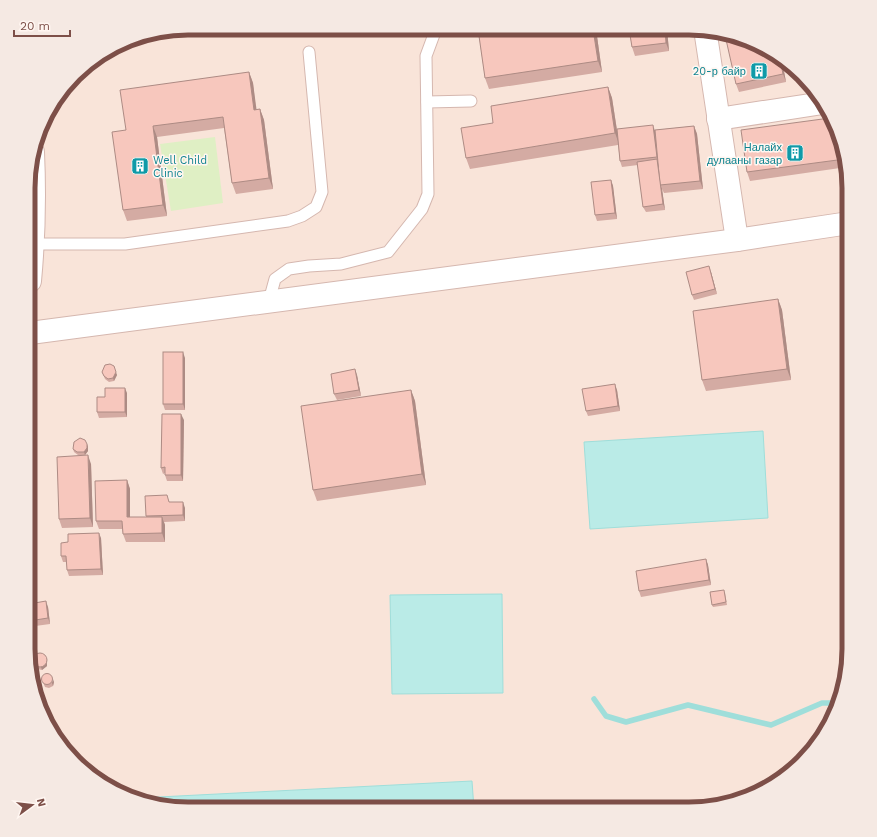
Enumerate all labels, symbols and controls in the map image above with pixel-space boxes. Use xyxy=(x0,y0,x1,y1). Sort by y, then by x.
scale bar xyxy=(14,12,70,38)
text: 20 m xyxy=(20,19,50,33)
building icon: 20-р байр xyxy=(749,61,769,81)
place label: 20-р байр xyxy=(693,65,746,78)
place label: Налайх дулааны газар xyxy=(707,141,782,167)
building icon: Налайх дулааны газар xyxy=(785,143,805,163)
place label: Well Child Clinic xyxy=(153,154,207,180)
building icon: Well Child Clinic xyxy=(130,156,150,176)
north arrow xyxy=(12,785,52,825)
text: N xyxy=(34,797,49,808)

